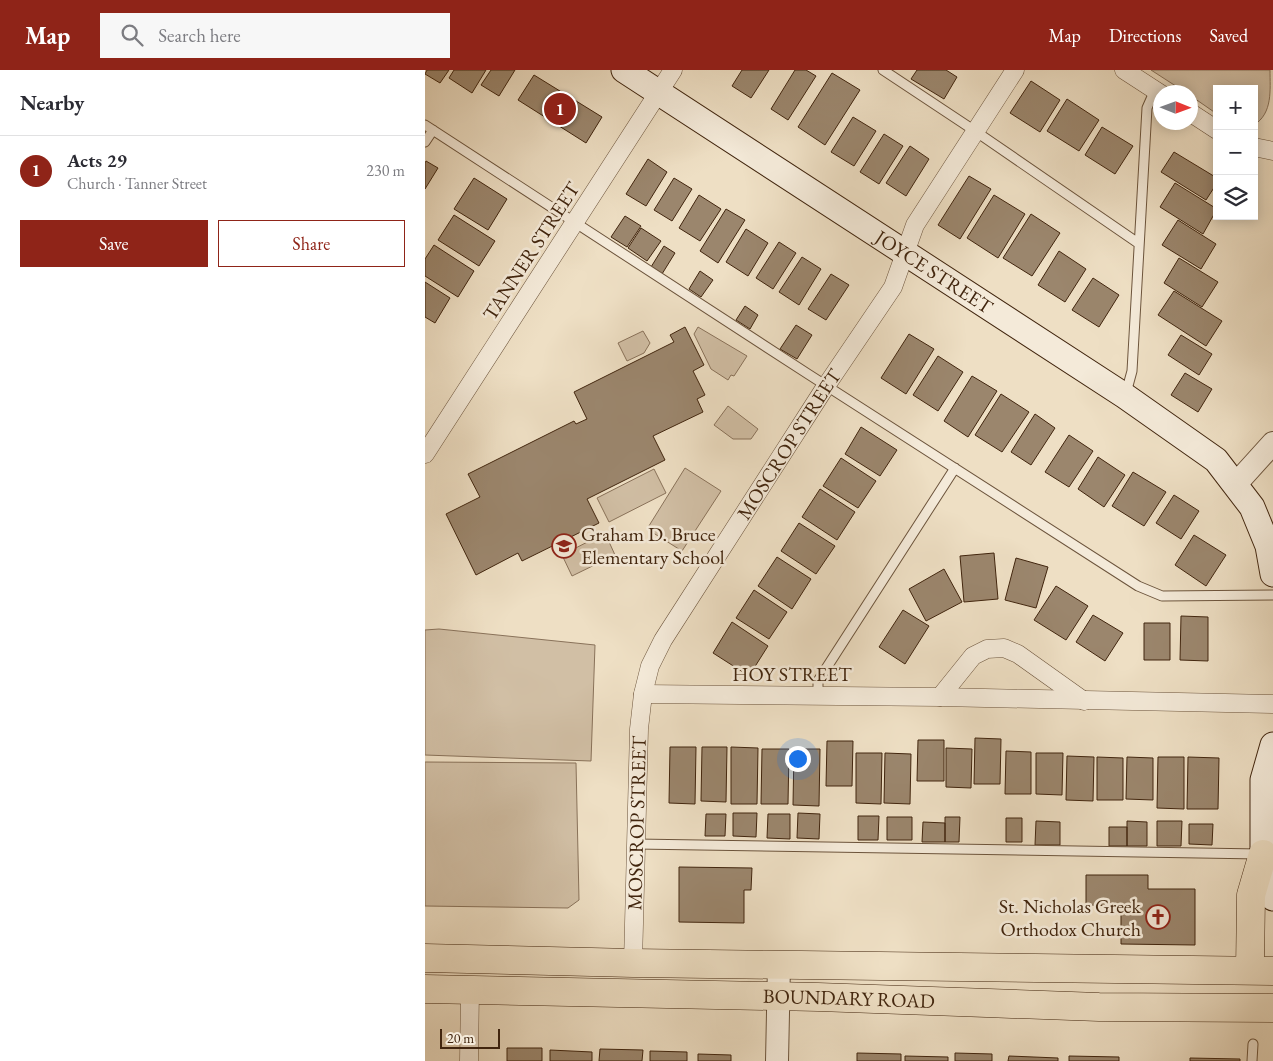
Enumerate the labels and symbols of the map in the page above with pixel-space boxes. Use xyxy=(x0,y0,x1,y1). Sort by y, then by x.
north arrow xyxy=(1153,85,1198,130)
pin: 1 xyxy=(544,90,576,128)
street label: TANNER STREET xyxy=(477,176,586,325)
street label: JOYCE STREET xyxy=(869,223,998,320)
street label: MOSCROP STREET xyxy=(731,363,847,524)
place label: Graham D. Bruce Elementary School xyxy=(581,521,725,570)
school or university icon: Graham D. Bruce Elementary School xyxy=(551,533,577,559)
street label: HOY STREET xyxy=(732,661,852,687)
street label: MOSCROP STREET xyxy=(621,735,652,911)
your location xyxy=(785,746,811,772)
place label: St. Nicholas Greek Orthodox Church xyxy=(999,893,1142,942)
church icon: St. Nicholas Greek Orthodox Church xyxy=(1145,904,1171,930)
street label: BOUNDARY ROAD xyxy=(763,983,935,1014)
scale bar xyxy=(440,1026,500,1049)

